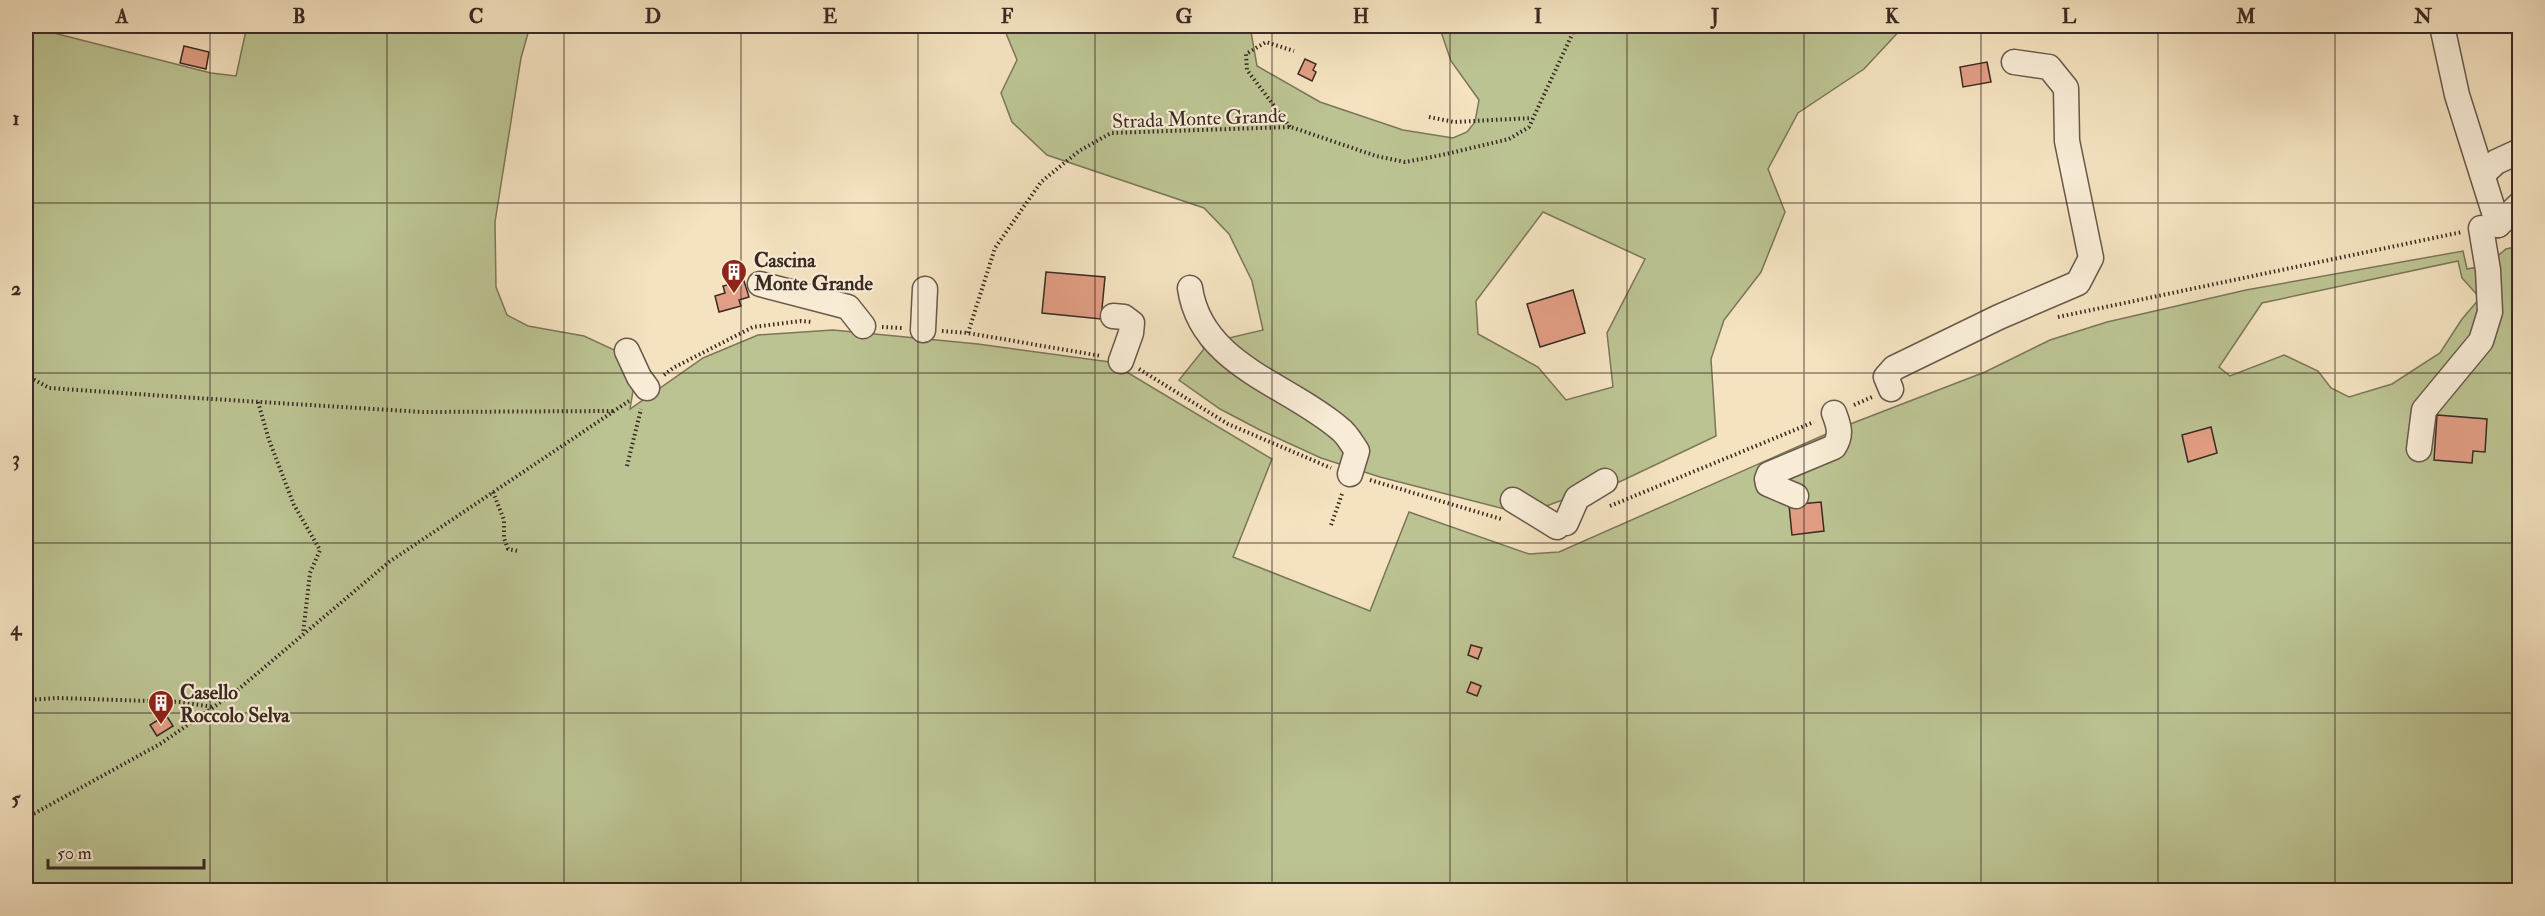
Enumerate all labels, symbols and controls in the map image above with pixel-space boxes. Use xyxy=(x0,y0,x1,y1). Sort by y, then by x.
text: A xyxy=(115,4,129,29)
text: B xyxy=(292,4,306,29)
text: C xyxy=(469,4,483,29)
text: D xyxy=(645,4,661,29)
text: E xyxy=(823,4,838,29)
text: F xyxy=(1001,4,1014,29)
text: G xyxy=(1176,4,1193,29)
text: H xyxy=(1353,4,1369,29)
text: I xyxy=(1534,4,1542,29)
text: J xyxy=(1710,4,1719,29)
text: K xyxy=(1885,4,1900,29)
text: L xyxy=(2062,4,2077,29)
text: M xyxy=(2235,4,2256,29)
text: N xyxy=(2413,4,2433,29)
street label: Strada Monte Grande xyxy=(1111,103,1287,134)
text: 1 xyxy=(12,106,20,131)
place label: Cascina Monte Grande xyxy=(753,248,873,296)
building icon: Cascina Monte Grande xyxy=(719,257,749,295)
text: 2 xyxy=(11,276,21,301)
text: 3 xyxy=(12,446,20,471)
text: 4 xyxy=(10,616,23,641)
place label: Casello Roccolo Selva xyxy=(180,680,290,728)
building icon: Casello Roccolo Selva xyxy=(146,688,176,726)
text: 5 xyxy=(12,786,22,811)
scale bar xyxy=(48,832,204,870)
text: 50 m xyxy=(57,842,92,865)

